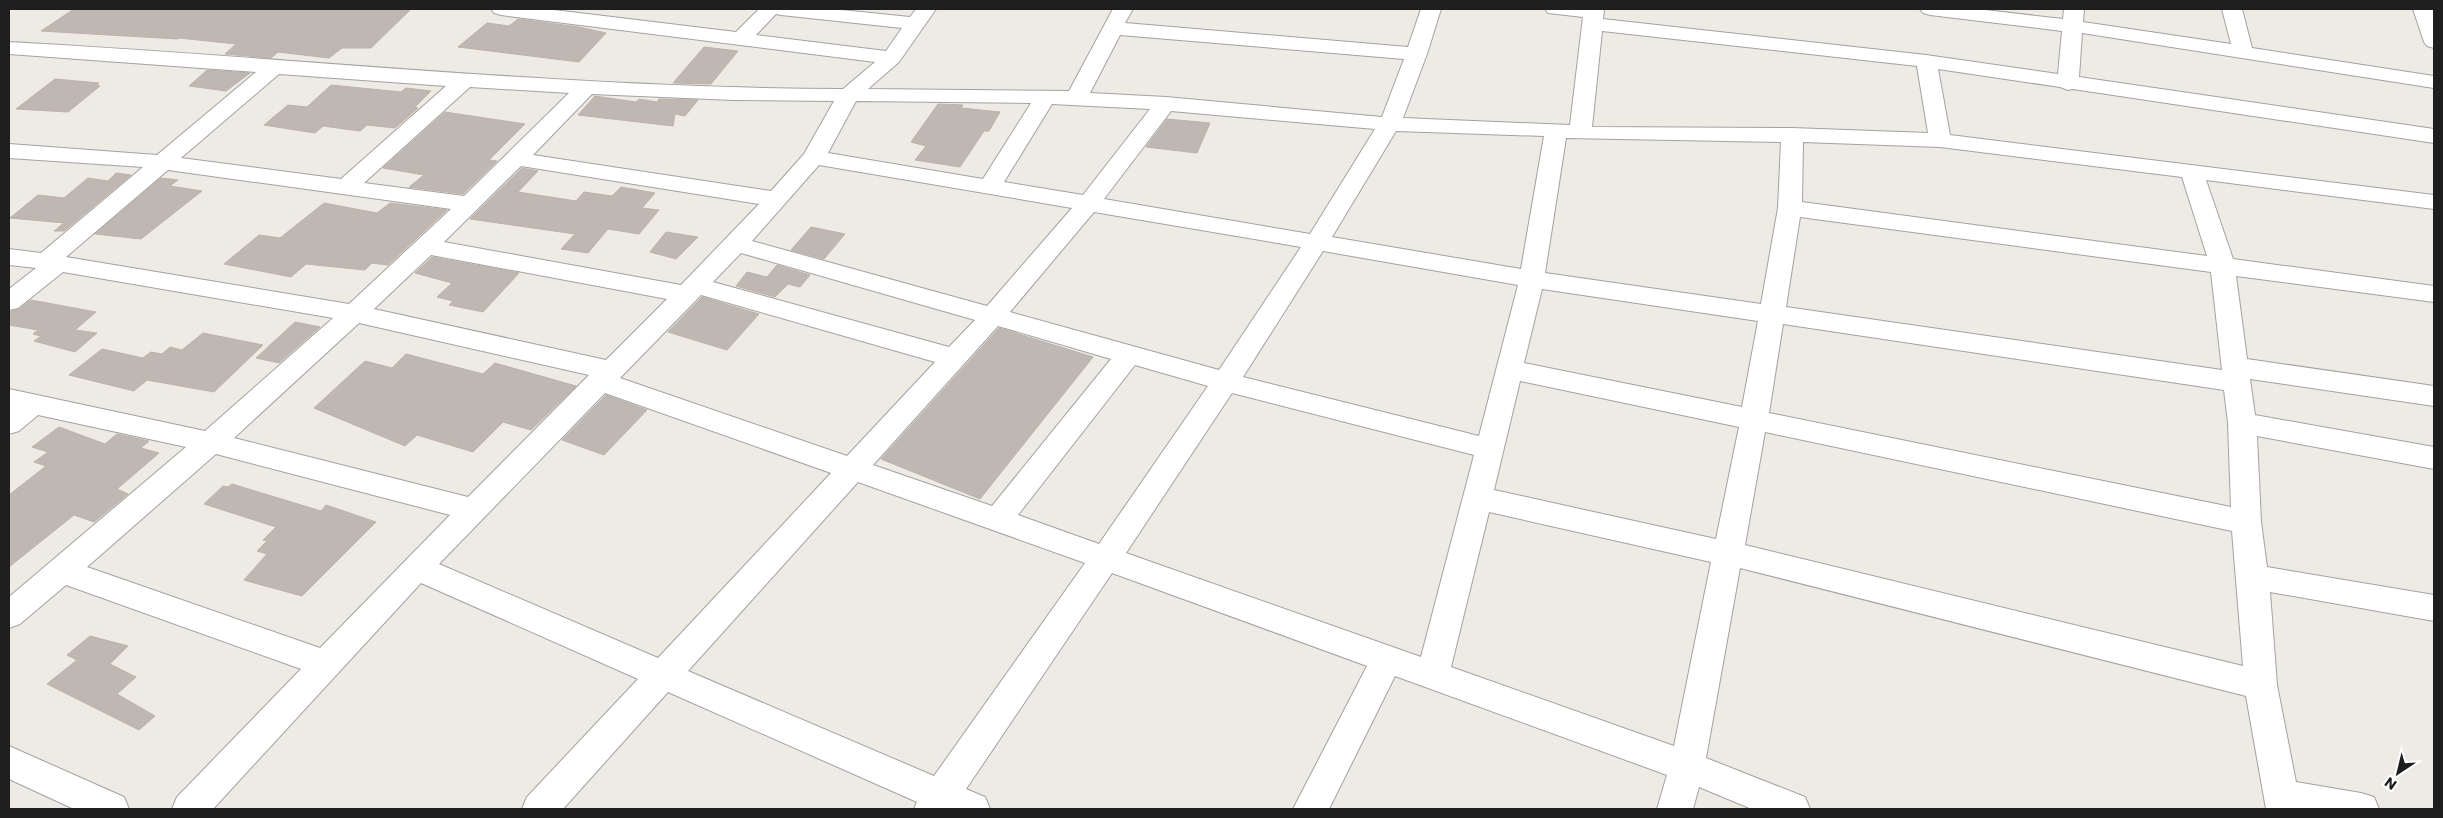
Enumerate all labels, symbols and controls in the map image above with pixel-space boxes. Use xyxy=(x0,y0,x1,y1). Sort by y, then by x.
north arrow xyxy=(2373,748,2423,798)
text: N xyxy=(2380,772,2401,795)

